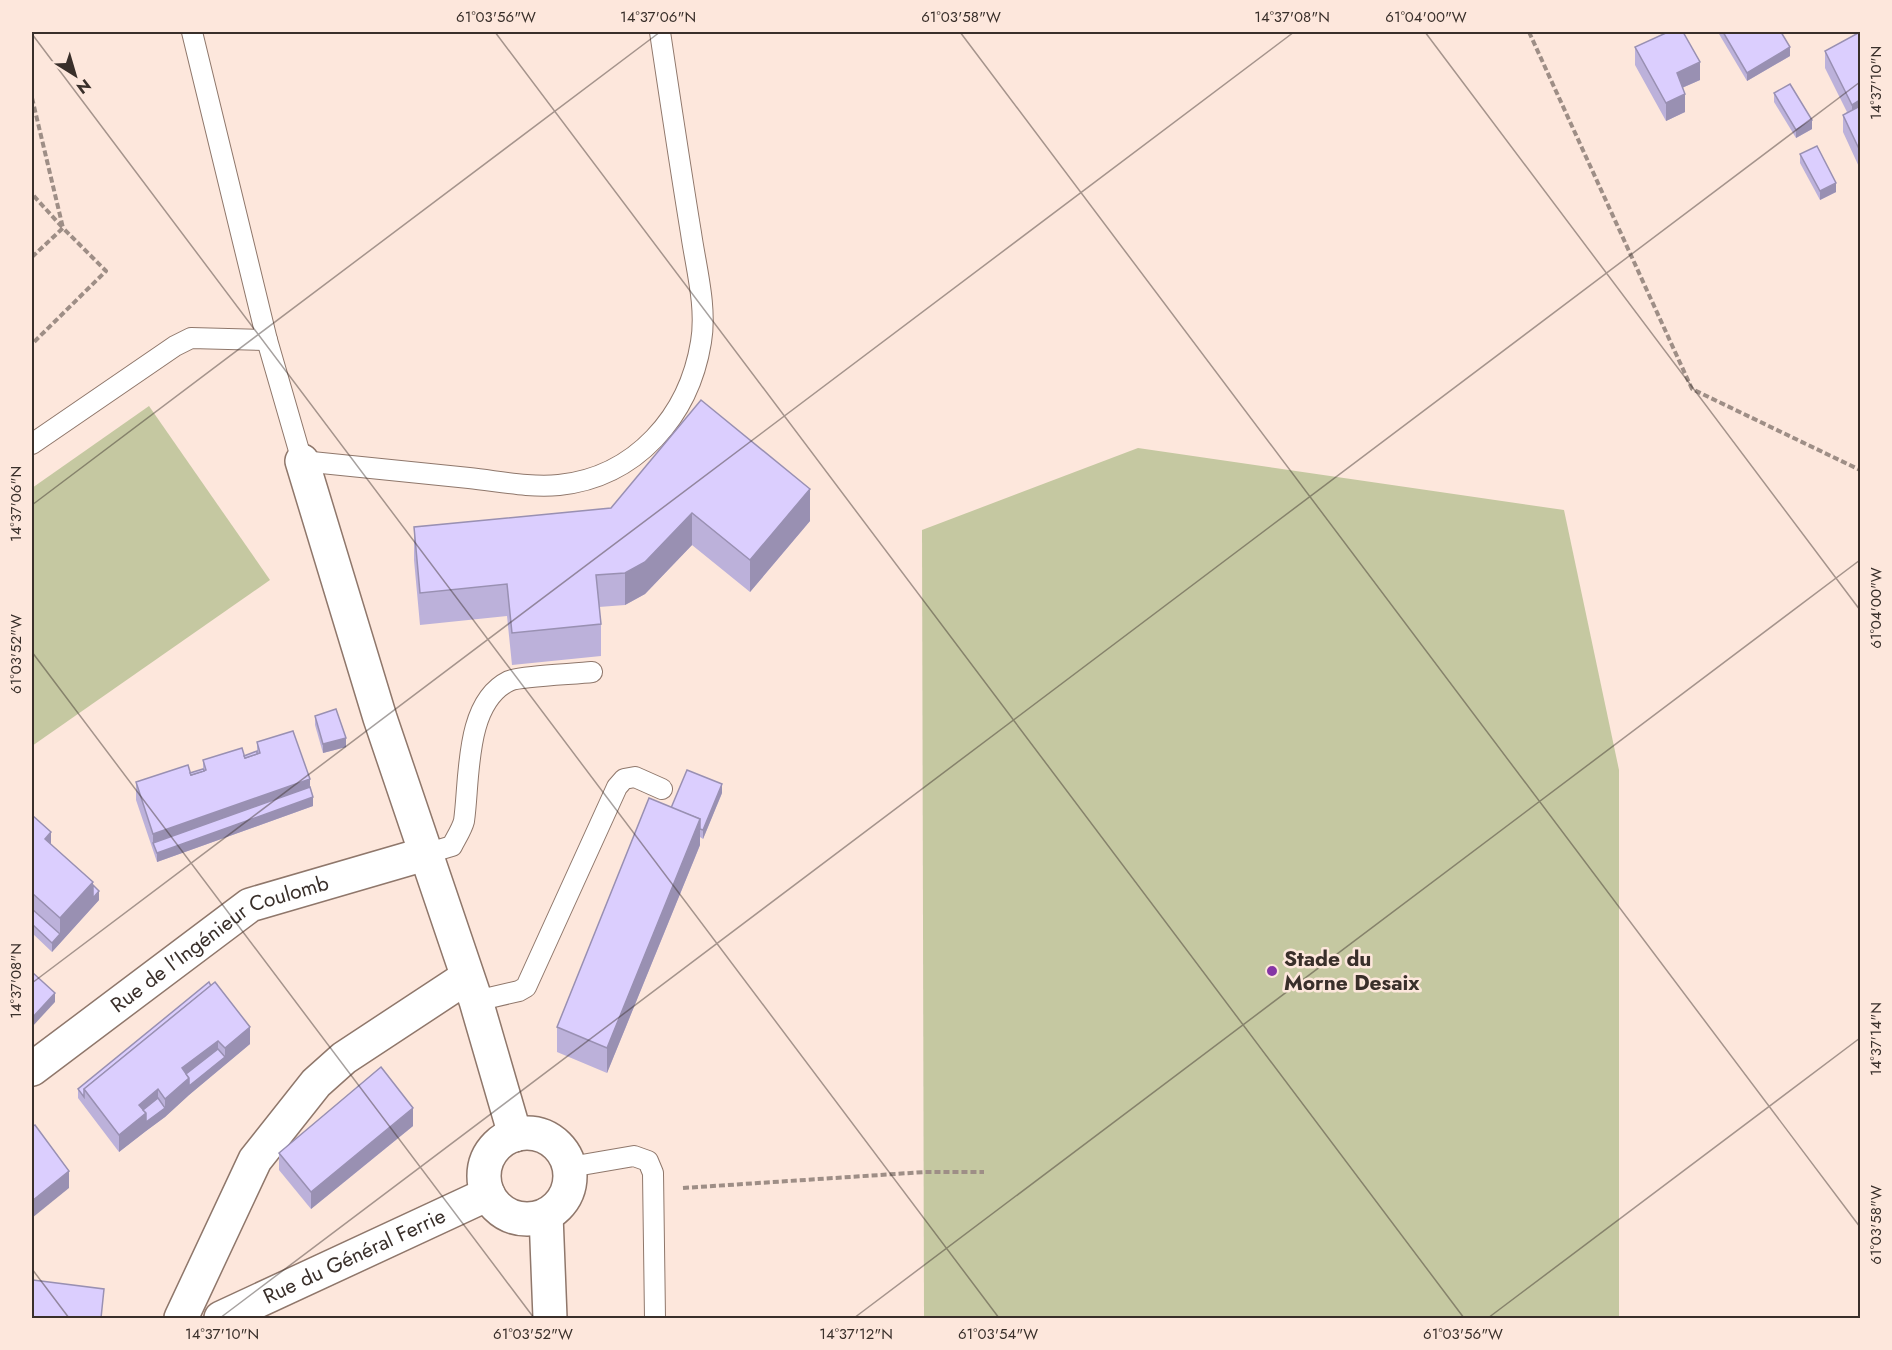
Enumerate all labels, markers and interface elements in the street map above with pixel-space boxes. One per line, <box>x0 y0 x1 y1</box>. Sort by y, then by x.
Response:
text: 61°03'56"W <box>456 6 536 28</box>
text: 14°37'06"N <box>620 6 696 28</box>
text: 61°03'58"W <box>921 6 1001 28</box>
text: 14°37'08"N <box>1254 6 1330 28</box>
text: 61°04'00"W <box>1385 6 1467 28</box>
north arrow <box>45 45 105 105</box>
text: 14°37'10"N <box>1865 46 1887 120</box>
text: N <box>72 74 96 100</box>
text: 14°37'06"N <box>5 466 27 542</box>
text: 61°04'00"W <box>1865 567 1887 649</box>
text: 61°03'52"W <box>5 614 27 694</box>
street label: Rue de l'Ingénieur Coulomb <box>104 868 332 1020</box>
text: 14°37'08"N <box>5 943 27 1019</box>
place label: Stade du Morne Desaix <box>1284 944 1420 998</box>
marker: Stade du Morne Desaix <box>1265 964 1279 978</box>
text: 14°37'14"N <box>1865 1002 1887 1076</box>
text: 61°03'58"W <box>1865 1185 1887 1265</box>
street label: Rue du Général Ferrie <box>258 1201 451 1311</box>
text: 14°37'10"N <box>185 1323 259 1345</box>
text: 61°03'52"W <box>493 1323 573 1345</box>
text: 14°37'12"N <box>819 1323 893 1345</box>
text: 61°03'54"W <box>958 1323 1038 1345</box>
text: 61°03'56"W <box>1423 1323 1503 1345</box>

